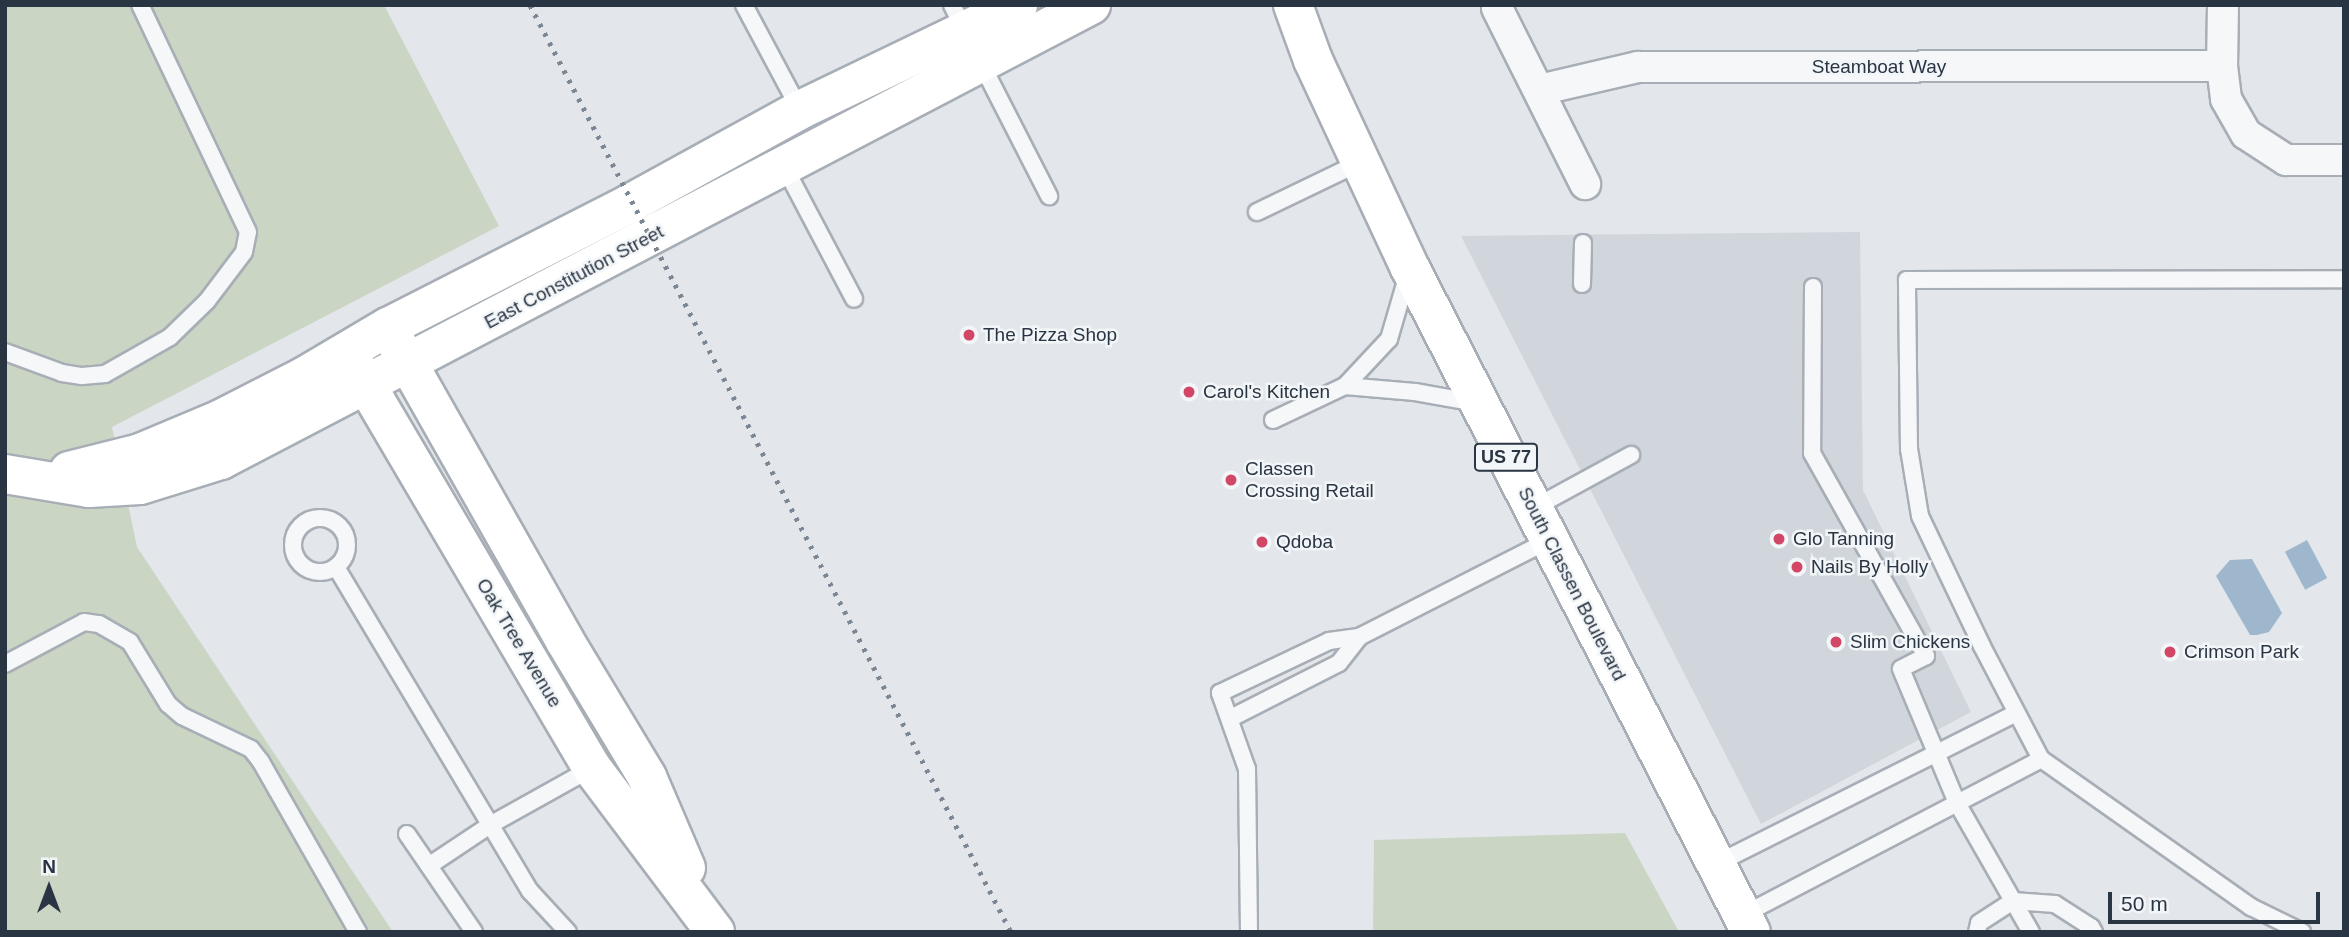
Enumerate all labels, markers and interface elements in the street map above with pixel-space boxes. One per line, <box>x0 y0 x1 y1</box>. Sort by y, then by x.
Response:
street label: Steamboat Way <box>1812 56 1946 78</box>
street label: East Constitution Street <box>481 220 667 334</box>
place label: The Pizza Shop <box>983 324 1117 346</box>
marker: The Pizza Shop <box>961 327 977 343</box>
place label: Carol's Kitchen <box>1203 381 1330 403</box>
marker: Carol's Kitchen <box>1181 384 1197 400</box>
road number: US 77 <box>1473 443 1539 472</box>
place label: Classen Crossing Retail <box>1245 458 1374 502</box>
marker: Classen Crossing Retail <box>1223 472 1239 488</box>
street label: South Classen Boulevard <box>1513 483 1631 685</box>
place label: Glo Tanning <box>1793 528 1894 550</box>
place label: Qdoba <box>1276 531 1333 553</box>
marker: Glo Tanning <box>1771 531 1787 547</box>
marker: Qdoba <box>1254 534 1270 550</box>
place label: Nails By Holly <box>1811 556 1928 578</box>
marker: Nails By Holly <box>1789 559 1805 575</box>
street label: Oak Tree Avenue <box>471 574 567 712</box>
place label: Slim Chickens <box>1850 631 1970 653</box>
marker: Slim Chickens <box>1828 634 1844 650</box>
place label: Crimson Park <box>2184 641 2299 663</box>
marker: Crimson Park <box>2162 644 2178 660</box>
north arrow <box>14 853 84 923</box>
text: N <box>42 856 56 877</box>
scale bar <box>2111 878 2323 922</box>
text: 50 m <box>2121 892 2168 915</box>

